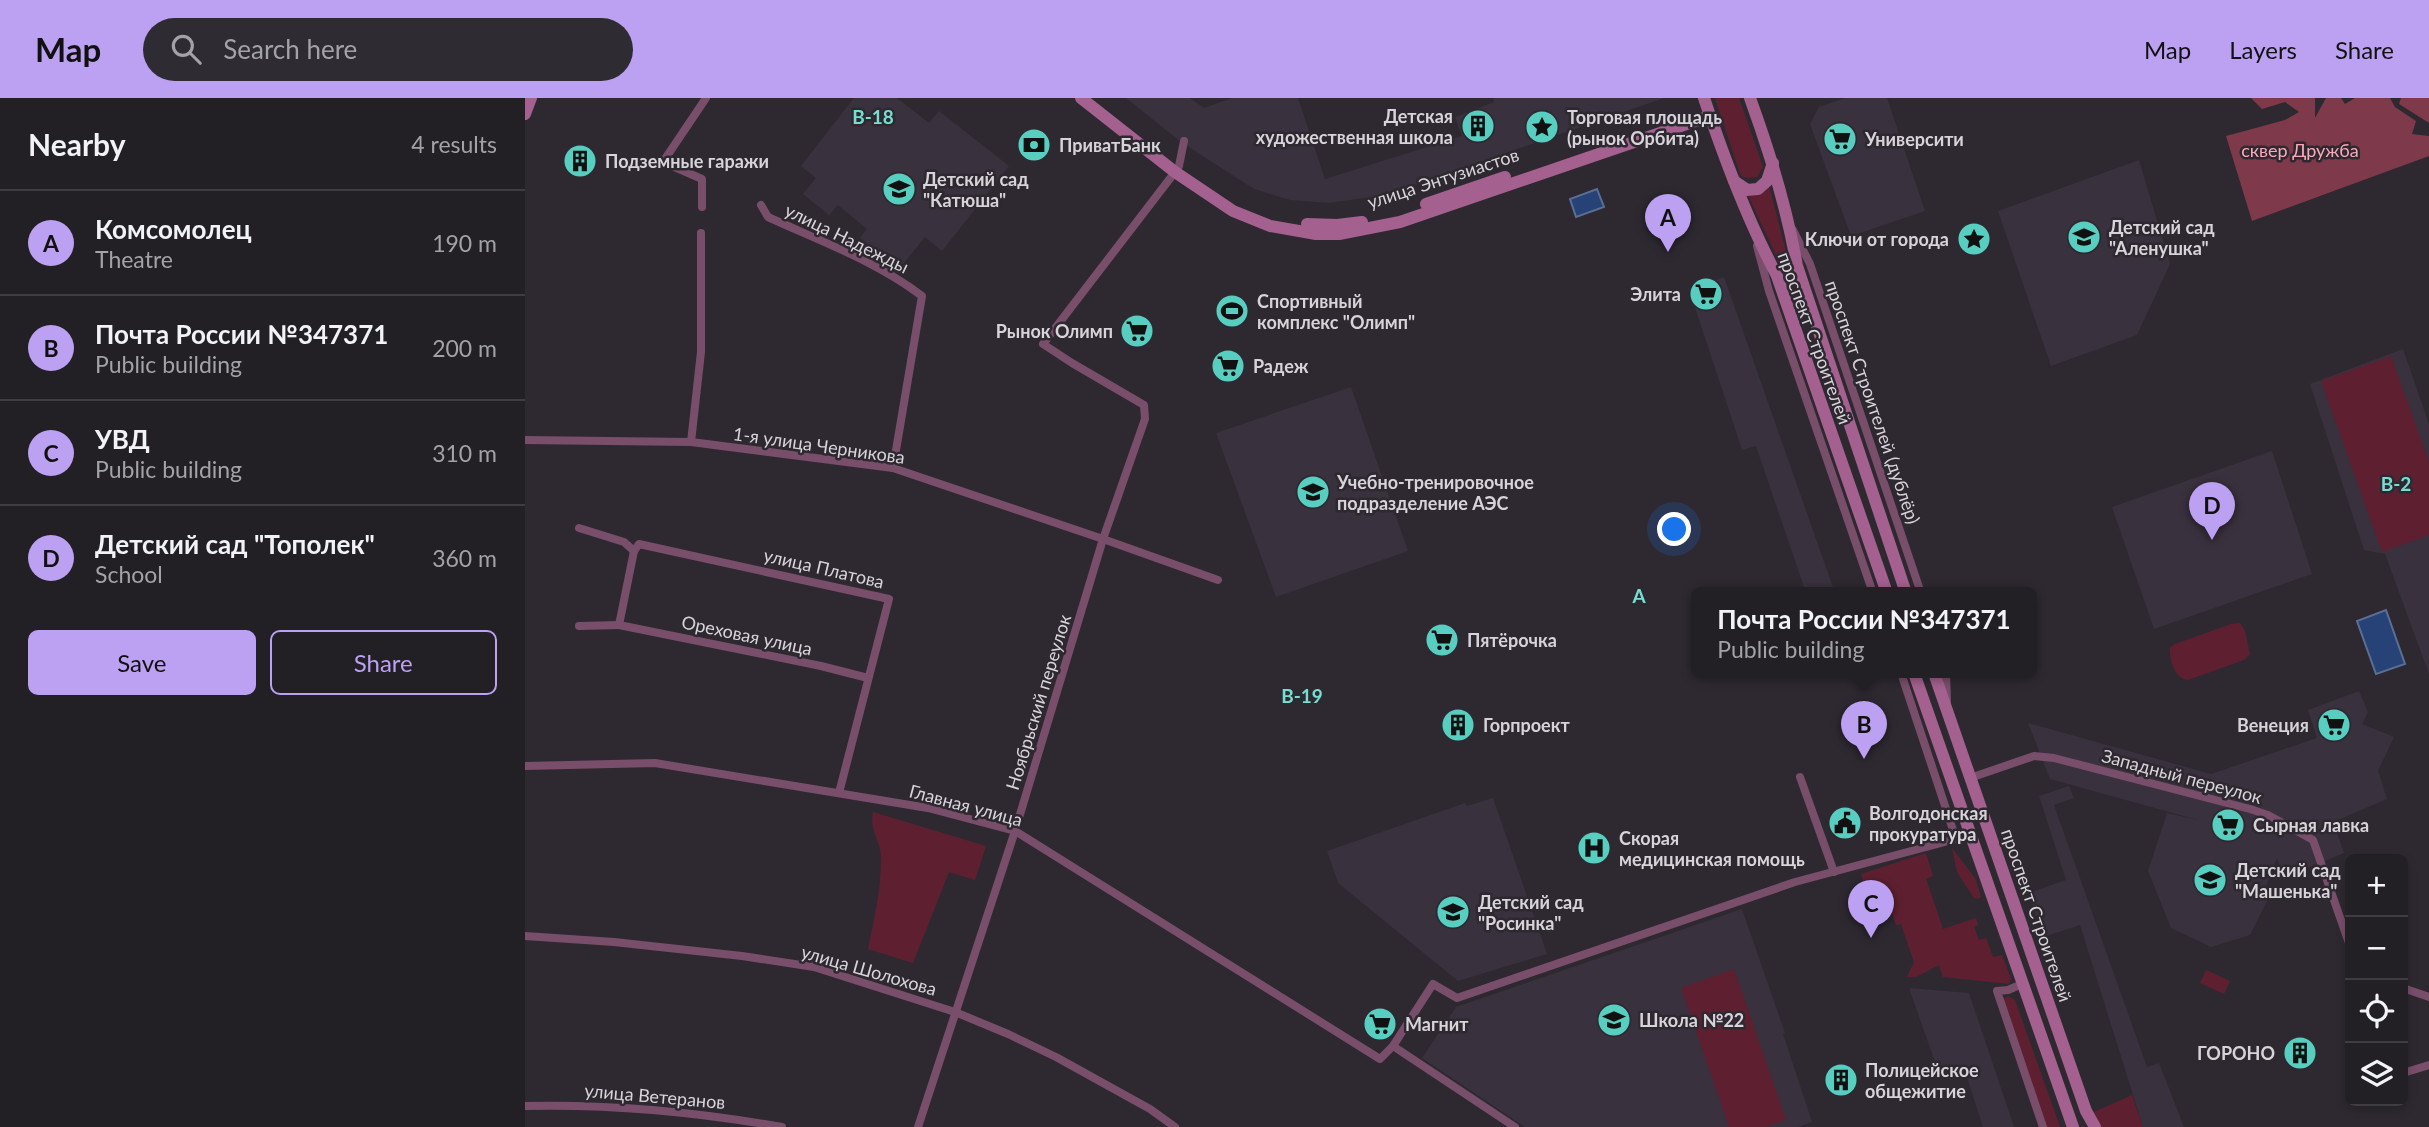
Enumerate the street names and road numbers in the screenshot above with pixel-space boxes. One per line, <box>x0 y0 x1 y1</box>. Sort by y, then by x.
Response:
street label: улица Энтузиастов <box>1364 143 1522 213</box>
street label: улица Надежды <box>782 199 912 277</box>
street label: проспект Строителей <box>1774 249 1856 427</box>
street label: проспект Строителей (дублёр) <box>1821 278 1925 526</box>
street label: 1-я улица Черникова <box>732 422 906 468</box>
street label: улица Платова <box>762 543 886 593</box>
street label: Ореховая улица <box>680 610 814 660</box>
street label: Ноябрьский переулок <box>1001 611 1075 792</box>
street label: Западный переулок <box>2099 744 2265 808</box>
street label: Главная улица <box>907 779 1025 831</box>
street label: проспект Строителей <box>1997 826 2077 1004</box>
street label: улица Шолохова <box>799 940 939 1000</box>
street label: улица Ветеранов <box>584 1079 726 1113</box>

